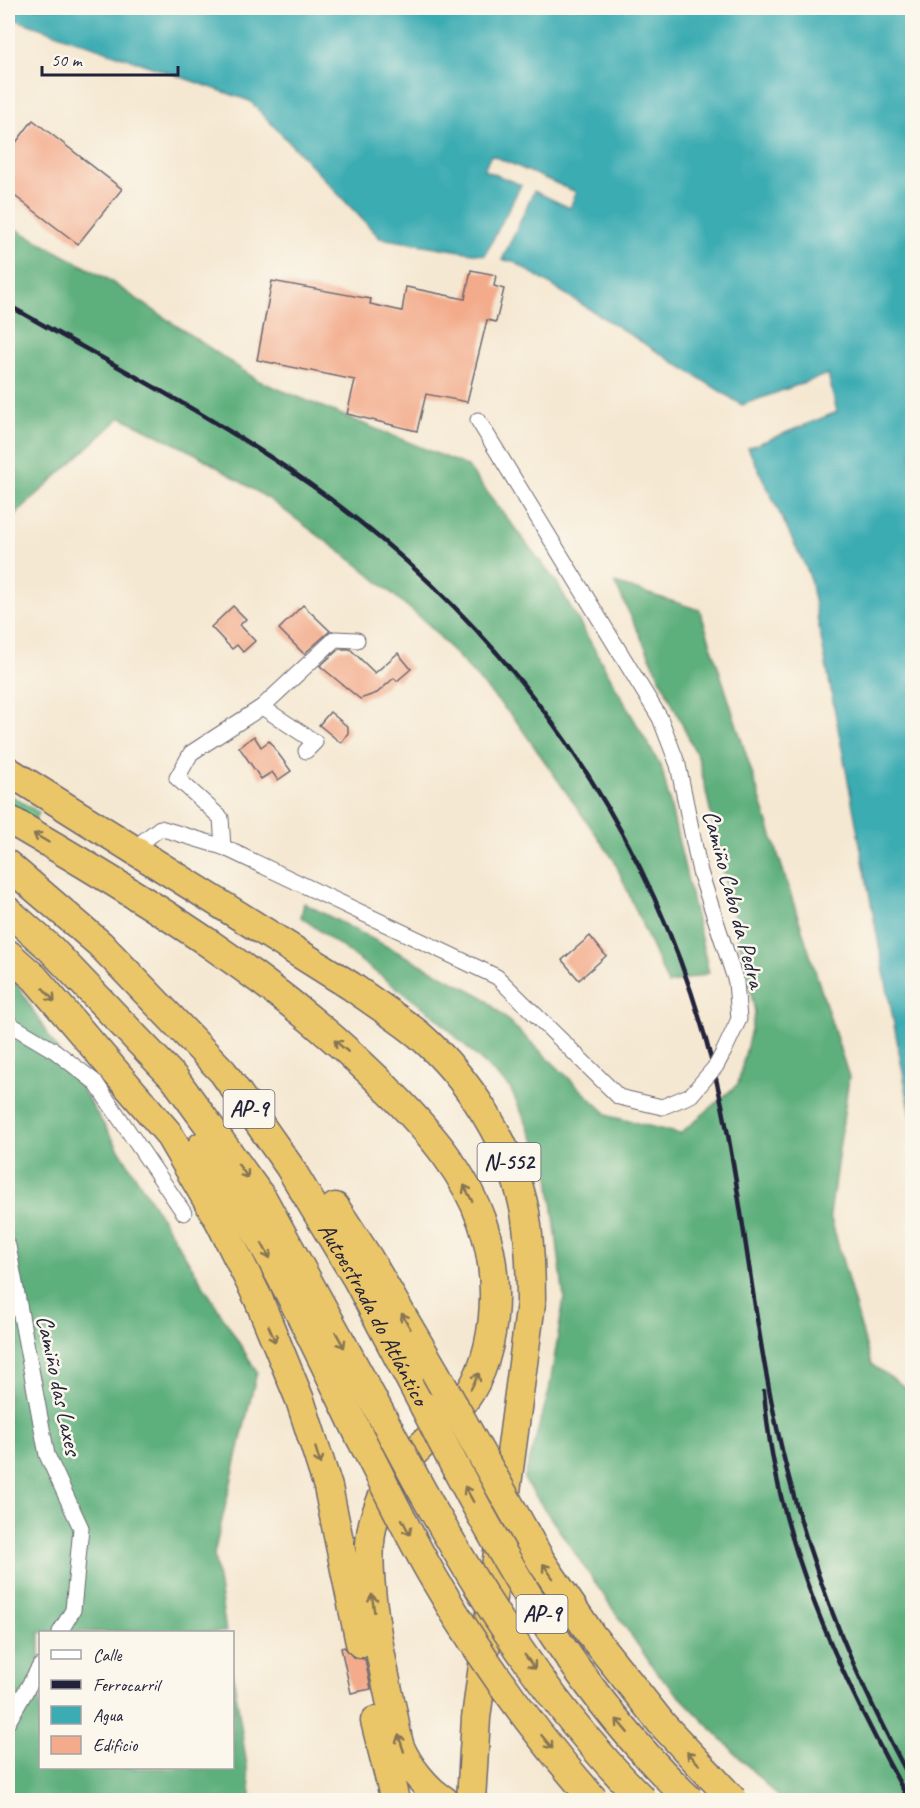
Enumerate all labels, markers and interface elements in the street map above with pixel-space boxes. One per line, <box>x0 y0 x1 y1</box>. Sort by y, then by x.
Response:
scale bar <box>42 39 178 77</box>
text: 50 m <box>51 49 84 71</box>
street label: Camiño Cabo da Pedra <box>696 807 773 993</box>
one-way arrow <box>33 832 50 844</box>
one-way arrow <box>42 987 56 1002</box>
one-way arrow <box>333 1040 349 1053</box>
road number: AP-9 <box>224 1090 274 1128</box>
road number: N-552 <box>478 1143 540 1181</box>
one-way arrow <box>237 1163 249 1179</box>
one-way arrow <box>462 1184 473 1202</box>
street label: Autoestrada do Atlántico <box>311 1217 437 1412</box>
one-way arrow <box>261 1241 272 1259</box>
street label: Camiño das Laxes <box>30 1312 89 1460</box>
one-way arrow <box>400 1313 412 1330</box>
one-way arrow <box>267 1324 279 1342</box>
one-way arrow <box>334 1331 346 1348</box>
one-way arrow <box>469 1372 481 1390</box>
one-way arrow <box>313 1446 324 1465</box>
one-way arrow <box>463 1486 475 1503</box>
one-way arrow <box>401 1517 413 1535</box>
one-way arrow <box>542 1564 554 1580</box>
one-way arrow <box>368 1594 379 1613</box>
road number: AP-9 <box>516 1595 568 1633</box>
legend <box>39 1631 234 1769</box>
text: Calle <box>93 1644 122 1666</box>
one-way arrow <box>523 1654 536 1670</box>
text: Ferrocarril <box>93 1674 162 1696</box>
text: Agua <box>93 1704 124 1726</box>
one-way arrow <box>616 1718 629 1734</box>
text: Edificio <box>93 1734 139 1756</box>
one-way arrow <box>394 1734 405 1753</box>
one-way arrow <box>541 1734 554 1750</box>
one-way arrow <box>687 1751 701 1766</box>

